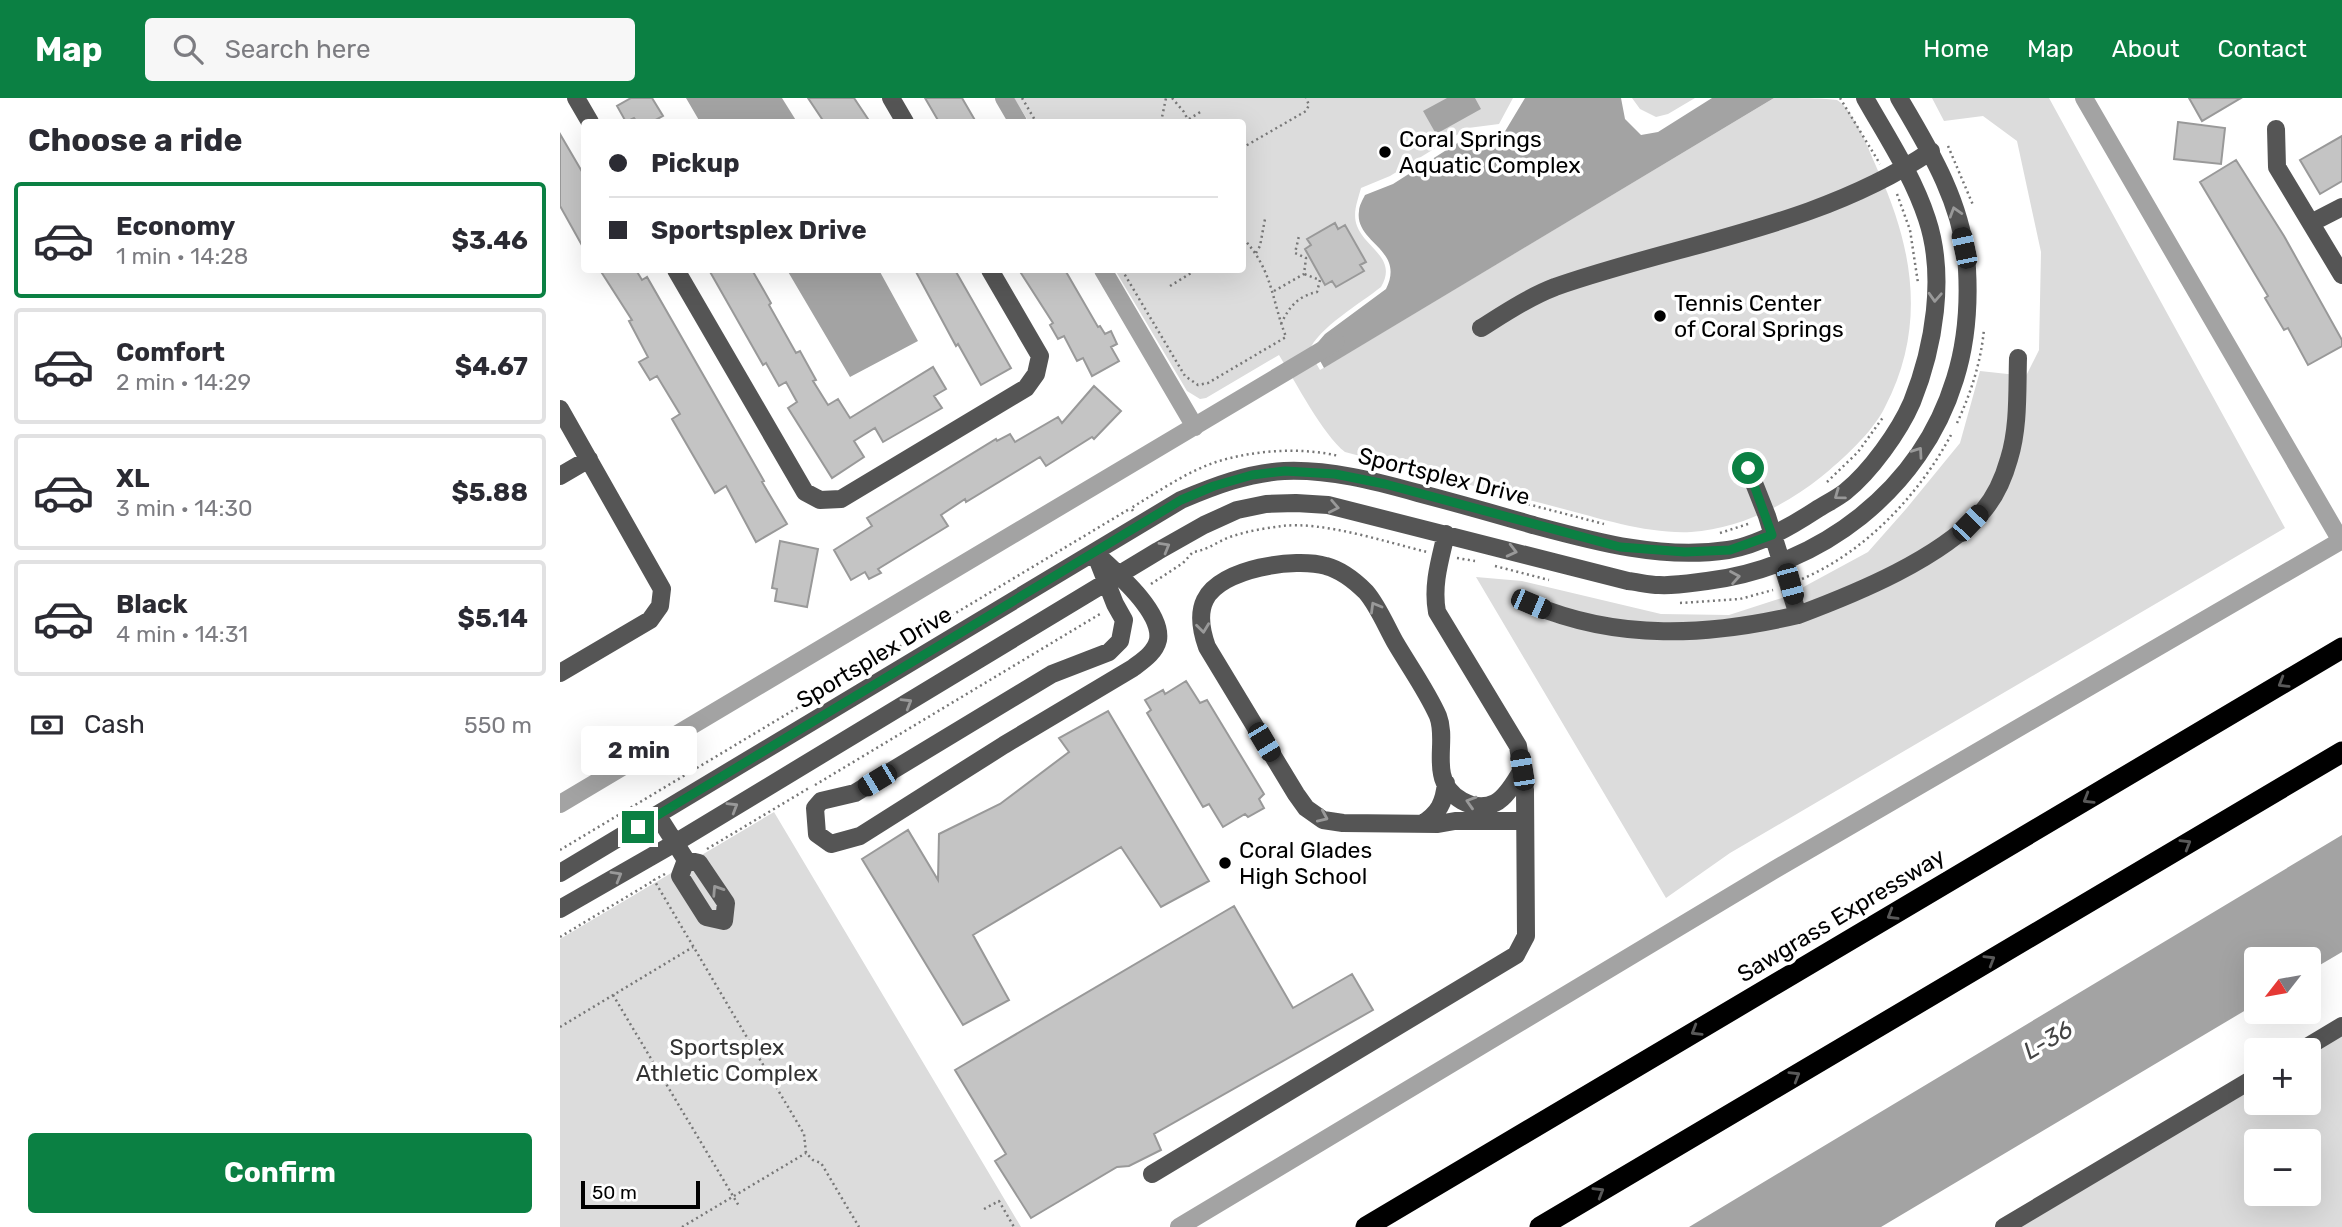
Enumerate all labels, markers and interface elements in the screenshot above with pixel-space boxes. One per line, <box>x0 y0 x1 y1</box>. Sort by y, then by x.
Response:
search box <box>145 18 635 81</box>
text: Map <box>35 30 103 69</box>
icon: search <box>169 30 207 68</box>
text: Search here <box>225 34 370 65</box>
text: Home <box>1923 35 1989 63</box>
text: Map <box>2027 35 2074 63</box>
text: About <box>2112 35 2180 63</box>
text: Contact <box>2218 35 2307 63</box>
text: Choose a ride <box>28 121 242 159</box>
place label: Coral Springs Aquatic Complex <box>1399 125 1581 179</box>
marker: Coral Springs Aquatic Complex <box>1377 144 1393 160</box>
text: Pickup <box>651 148 740 179</box>
one-way arrow <box>1949 206 1964 218</box>
icon: car <box>32 209 95 272</box>
text: Economy <box>116 211 235 242</box>
text: Sportsplex Drive <box>651 215 867 246</box>
text: $3.46 <box>452 225 528 256</box>
car <box>1950 225 1979 271</box>
text: 1 min · 14:28 <box>116 242 248 270</box>
place label: Tennis Center of Coral Springs <box>1674 289 1844 343</box>
one-way arrow <box>1928 292 1943 303</box>
marker: Tennis Center of Coral Springs <box>1652 308 1668 324</box>
icon: car <box>32 335 95 398</box>
text: Comfort <box>116 337 225 368</box>
text: $4.67 <box>455 351 528 382</box>
text: 2 min · 14:29 <box>116 368 251 396</box>
street label: Sportsplex Drive <box>1355 441 1533 511</box>
one-way arrow <box>1910 447 1922 460</box>
route start <box>1732 452 1764 484</box>
icon: car <box>32 461 95 524</box>
text: XL <box>116 463 149 494</box>
text: $5.88 <box>451 477 528 508</box>
one-way arrow <box>1834 487 1847 499</box>
text: 3 min · 14:30 <box>116 494 253 522</box>
one-way arrow <box>1328 499 1340 514</box>
car <box>1948 501 1993 545</box>
one-way arrow <box>1157 542 1170 555</box>
one-way arrow <box>1506 543 1518 557</box>
car <box>1775 561 1806 607</box>
one-way arrow <box>1729 570 1741 585</box>
car <box>1508 586 1555 622</box>
icon: car <box>32 587 95 650</box>
text: Black <box>116 589 188 620</box>
street label: Sportsplex Drive <box>791 600 957 714</box>
one-way arrow <box>1370 602 1383 615</box>
text: $5.14 <box>458 603 528 634</box>
text: 4 min · 14:31 <box>116 620 248 648</box>
one-way arrow <box>1196 622 1211 634</box>
one-way arrow <box>2278 674 2291 687</box>
one-way arrow <box>899 698 912 711</box>
icon: cash <box>28 706 66 744</box>
text: Cash <box>84 709 145 740</box>
text: 550 m <box>464 711 532 739</box>
car <box>1245 719 1284 765</box>
callout: 2 min <box>580 726 696 774</box>
text: 2 min <box>608 736 670 764</box>
car <box>1509 748 1536 792</box>
car <box>854 760 901 800</box>
one-way arrow <box>2082 790 2095 803</box>
one-way arrow <box>1465 796 1478 811</box>
one-way arrow <box>726 803 739 816</box>
one-way arrow <box>1315 809 1328 822</box>
route end <box>622 811 654 843</box>
place label: Coral Glades High School <box>1239 836 1372 890</box>
one-way arrow <box>2179 839 2192 852</box>
street label: Sawgrass Expressway <box>1732 842 1950 988</box>
marker: Coral Glades High School <box>1217 855 1233 871</box>
one-way arrow <box>610 871 623 884</box>
one-way arrow <box>713 885 726 898</box>
one-way arrow <box>1887 907 1899 920</box>
north arrow <box>2244 947 2320 1024</box>
map controls <box>2244 947 2321 1206</box>
one-way arrow <box>1983 955 1996 968</box>
water label: L-36 <box>2018 1015 2078 1065</box>
one-way arrow <box>1691 1023 1704 1036</box>
park label: Sportsplex Athletic Complex <box>636 1033 818 1087</box>
button: + <box>2244 1038 2321 1115</box>
one-way arrow <box>1787 1071 1800 1084</box>
button: − <box>2244 1129 2321 1206</box>
button: Confirm <box>28 1133 532 1213</box>
scale bar <box>581 1178 700 1210</box>
text: 50 m <box>592 1181 637 1204</box>
one-way arrow <box>1592 1187 1605 1200</box>

